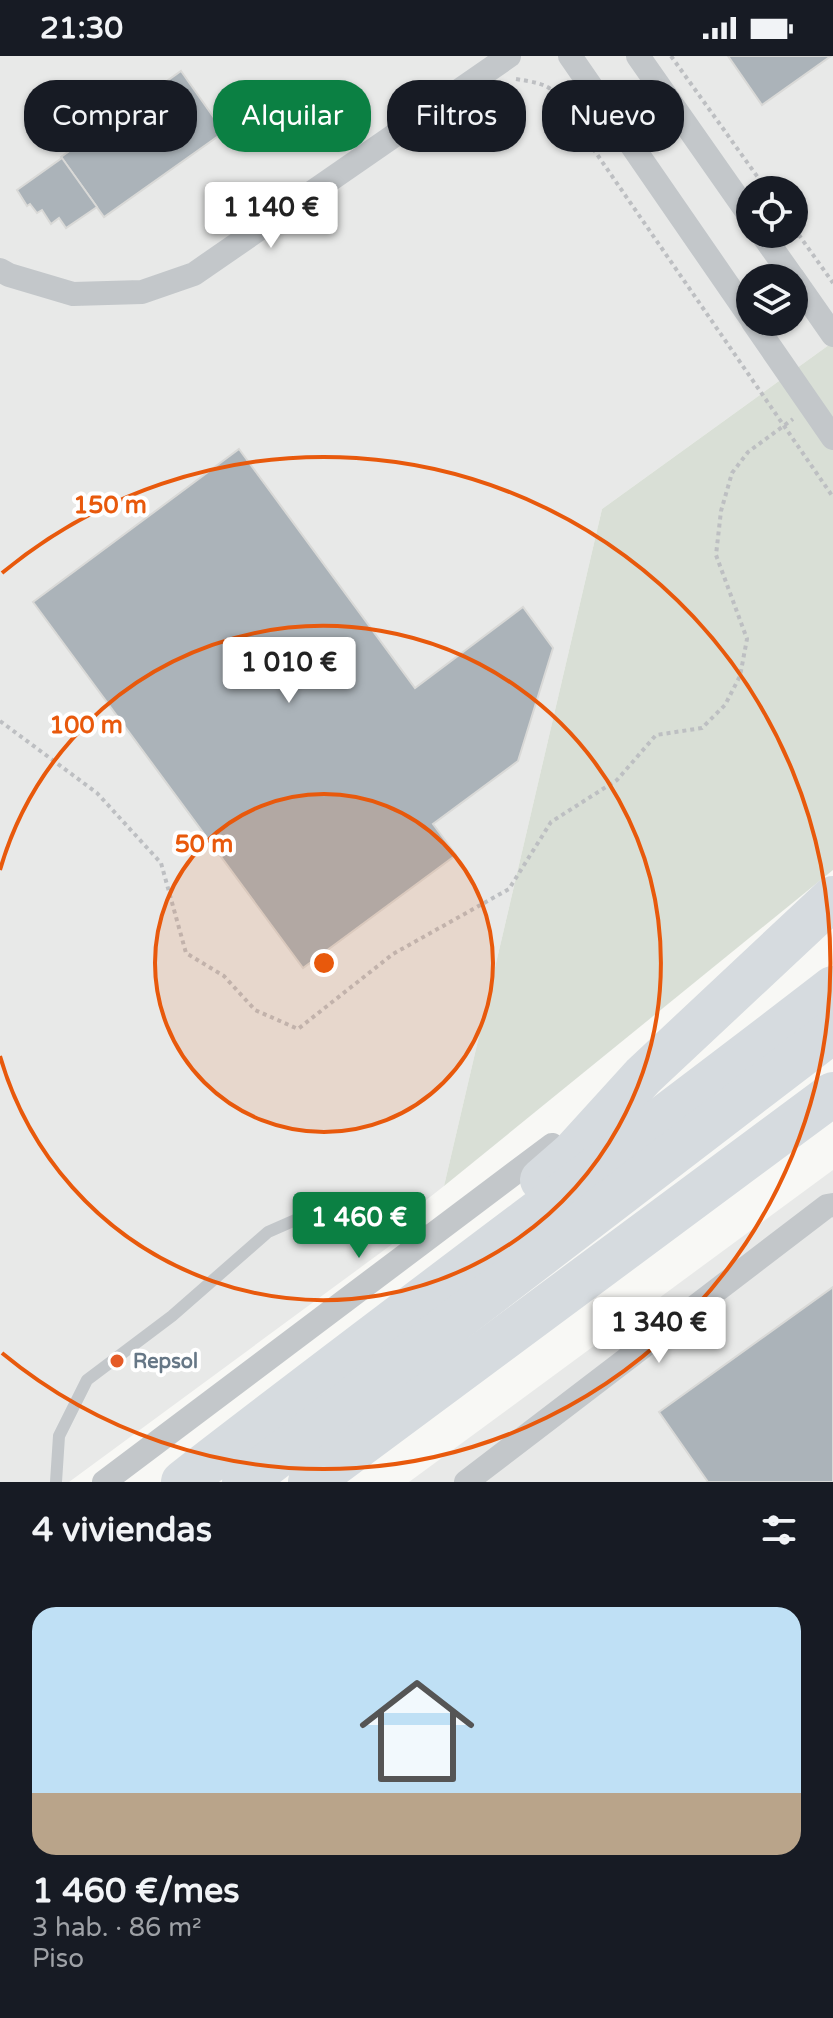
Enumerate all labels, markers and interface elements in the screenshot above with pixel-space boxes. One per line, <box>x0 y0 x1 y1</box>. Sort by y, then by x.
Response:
text: 21:30 <box>40 10 123 47</box>
chip: Comprar <box>24 80 197 152</box>
chip: Alquilar <box>213 80 371 152</box>
chip: Filtros <box>387 80 526 152</box>
chip: Nuevo <box>542 80 684 152</box>
map controls <box>736 176 808 336</box>
button: locate <box>736 176 808 248</box>
pin: 1 140 € <box>197 182 345 250</box>
text: 1 140 € <box>223 192 319 223</box>
button: layers <box>736 264 808 336</box>
text: 150 m <box>73 491 147 520</box>
pin: 1 010 € <box>215 637 363 705</box>
text: 1 010 € <box>241 647 337 678</box>
text: 100 m <box>49 711 123 740</box>
text: 50 m <box>175 830 233 859</box>
centre of rings <box>310 949 338 977</box>
pin: 1 460 € <box>285 1192 433 1260</box>
text: 1 460 € <box>311 1202 407 1233</box>
pin: 1 340 € <box>585 1297 733 1365</box>
text: 1 340 € <box>611 1307 707 1338</box>
place label: Repsol <box>133 1350 198 1374</box>
marker: Repsol <box>108 1352 126 1370</box>
icon: filters <box>757 1508 801 1552</box>
text: 4 viviendas <box>32 1510 212 1551</box>
icon: home <box>345 1659 489 1803</box>
text: 1 460 €/mes <box>32 1871 240 1912</box>
text: 3 hab. · 86 m² <box>32 1912 202 1943</box>
text: Piso <box>32 1943 84 1974</box>

